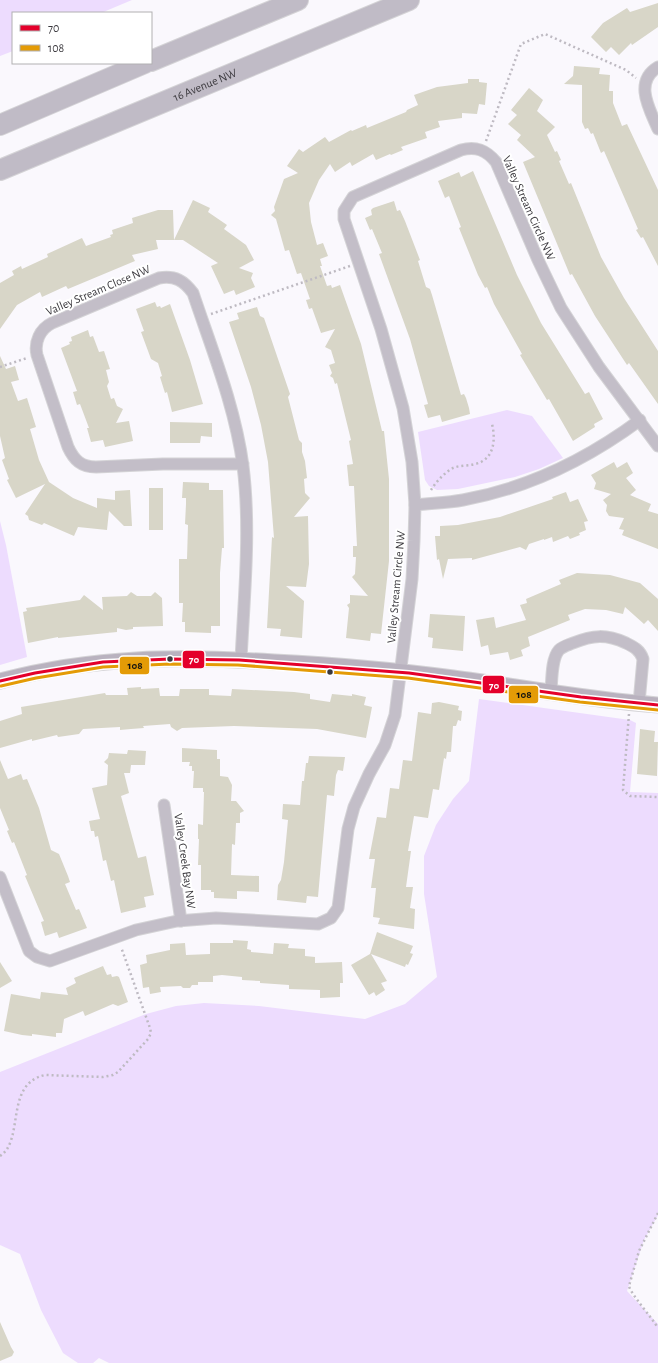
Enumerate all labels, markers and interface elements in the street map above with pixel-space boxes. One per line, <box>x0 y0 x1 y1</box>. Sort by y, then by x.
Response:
legend <box>12 12 152 64</box>
text: 70 <box>48 22 59 34</box>
text: 108 <box>48 42 64 54</box>
street label: 16 Avenue NW <box>172 66 239 103</box>
street label: Valley Stream Circle NW <box>500 154 558 263</box>
street label: Valley Stream Close NW <box>44 263 152 318</box>
street label: Valley Stream Circle NW <box>385 530 408 644</box>
line badge: 70 <box>182 650 205 669</box>
unlabelled marker <box>165 654 175 664</box>
text: 70 <box>189 654 200 665</box>
line badge: 108 <box>119 656 150 675</box>
text: 108 <box>127 660 143 671</box>
unlabelled marker <box>325 667 335 677</box>
line badge: 70 <box>482 675 505 694</box>
text: 70 <box>489 680 500 691</box>
line badge: 108 <box>508 685 539 704</box>
text: 108 <box>516 689 532 700</box>
street label: Valley Creek Bay NW <box>171 813 198 910</box>

